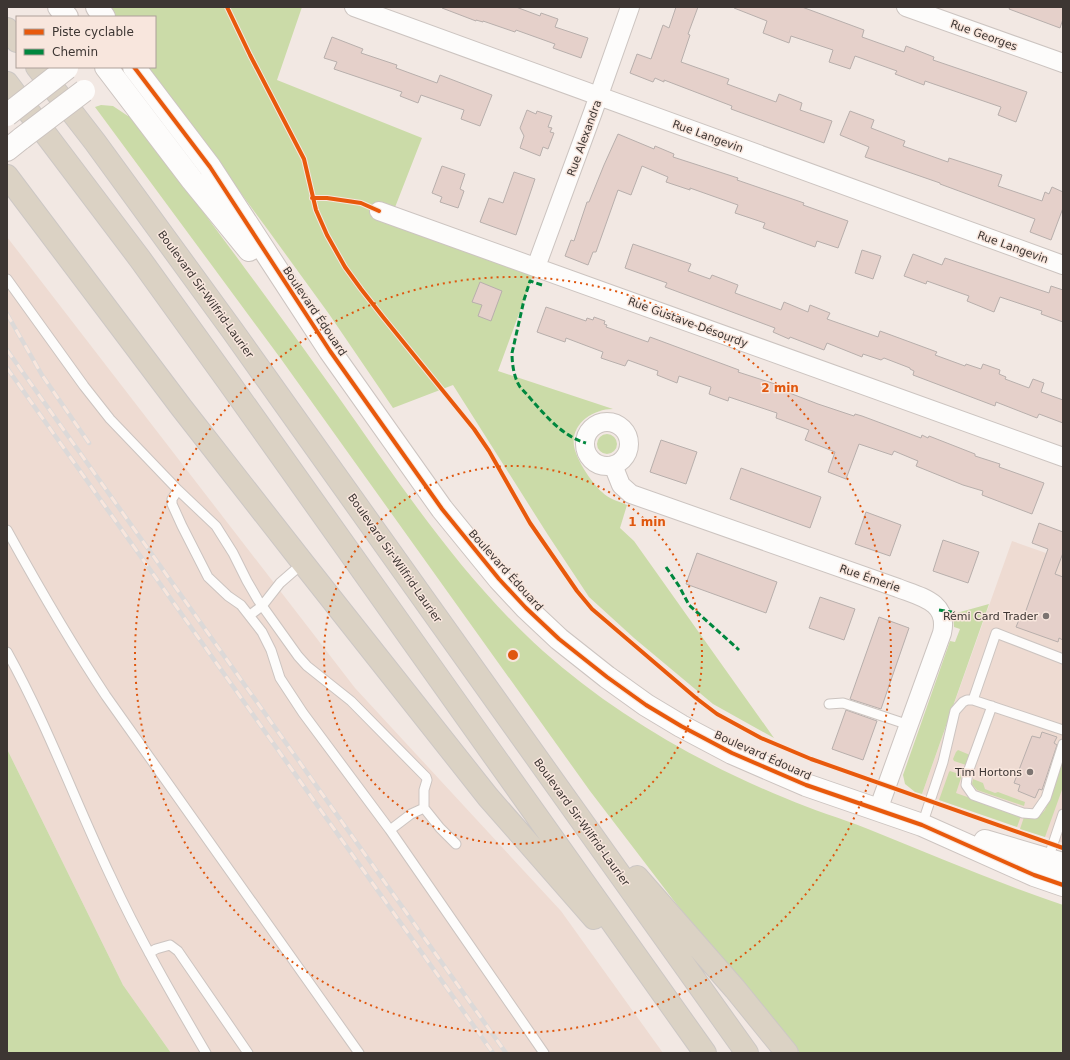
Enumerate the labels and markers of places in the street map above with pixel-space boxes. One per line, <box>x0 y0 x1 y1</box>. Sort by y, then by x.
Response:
place label: Rémi Card Trader <box>943 610 1038 623</box>
marker: Rémi Card Trader <box>1041 611 1051 621</box>
centre of rings <box>506 648 520 662</box>
place label: Tim Hortons <box>954 766 1022 779</box>
marker: Tim Hortons <box>1025 767 1035 777</box>

